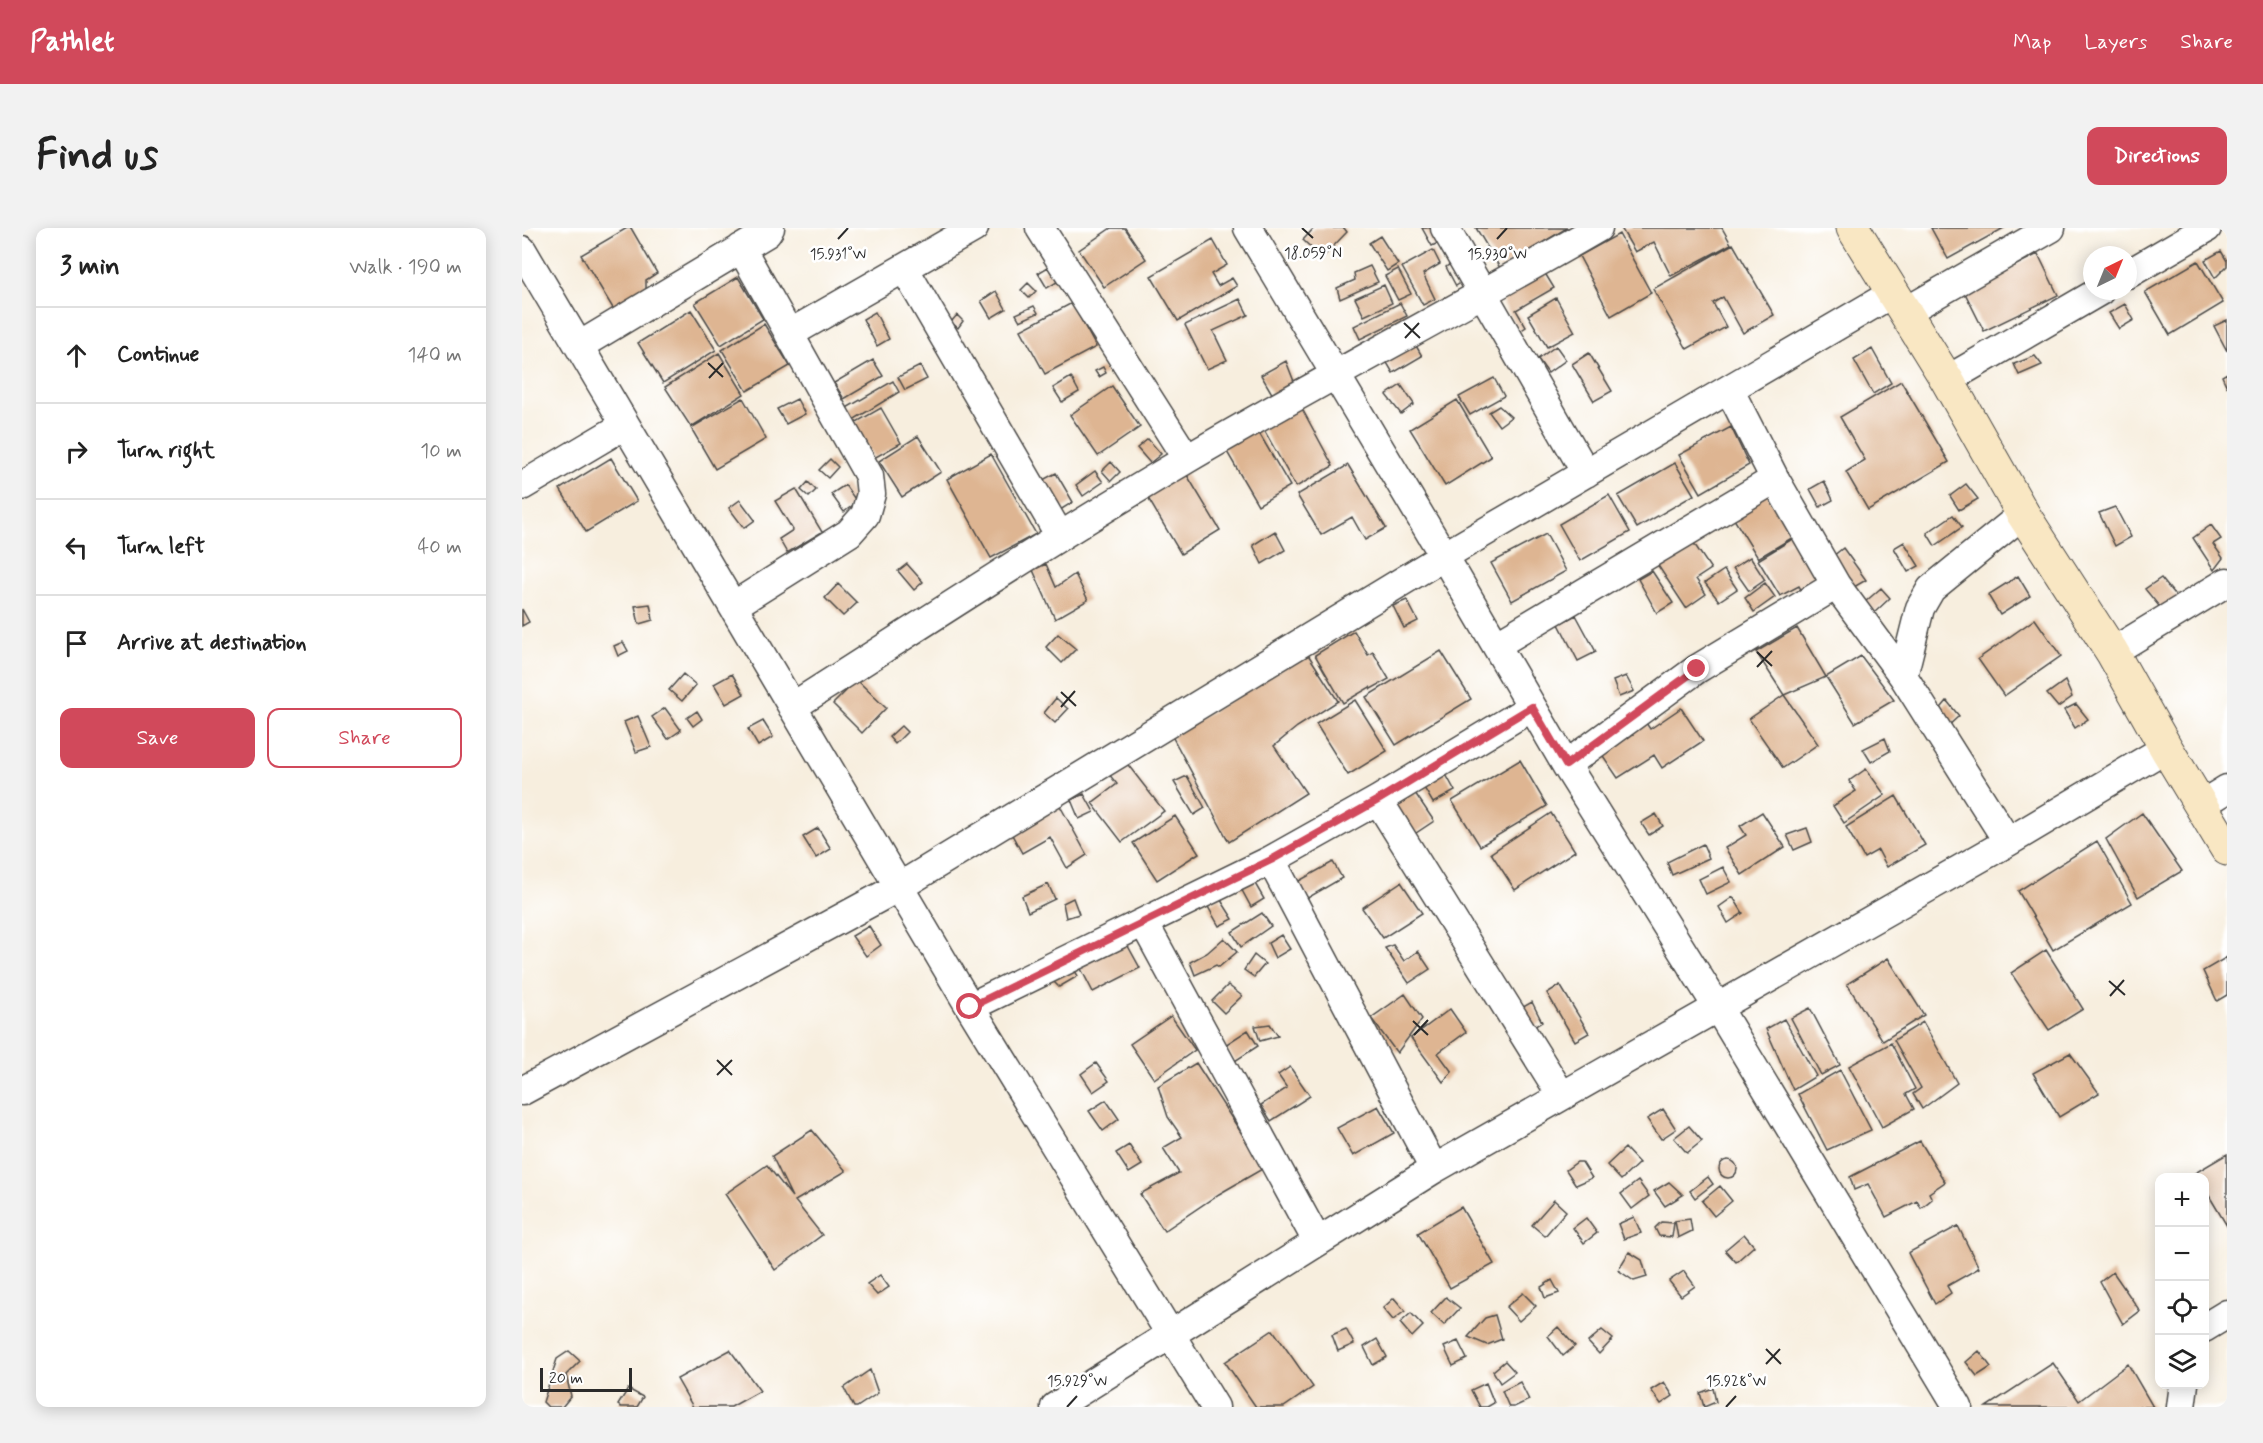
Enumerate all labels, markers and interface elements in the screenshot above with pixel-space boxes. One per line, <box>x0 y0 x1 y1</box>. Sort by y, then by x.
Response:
text: Pathlet <box>30 24 114 61</box>
text: Map <box>2013 28 2051 56</box>
text: Layers <box>2084 28 2147 56</box>
text: Share <box>2180 28 2233 56</box>
button: Directions <box>2087 127 2227 185</box>
text: Find us <box>36 129 158 184</box>
text: 18.059°N <box>1284 244 1342 264</box>
text: 15.931°W <box>810 245 866 265</box>
text: 15.930°W <box>1467 245 1527 265</box>
north arrow <box>2083 246 2137 300</box>
text: 3 min <box>60 250 120 284</box>
text: Walk · 190 m <box>349 254 462 281</box>
icon: ahead <box>60 339 93 372</box>
text: Continue <box>117 341 199 369</box>
text: 140 m <box>408 342 462 369</box>
icon: right <box>60 435 93 468</box>
text: Turn right <box>117 437 215 465</box>
text: 10 m <box>420 438 462 465</box>
icon: left <box>60 531 93 564</box>
text: Turn left <box>117 533 205 561</box>
text: 40 m <box>418 534 462 561</box>
icon: arrive <box>60 627 93 660</box>
text: Arrive at destination <box>117 629 307 657</box>
route end <box>1683 655 1709 681</box>
button: Save <box>60 708 255 768</box>
button: Share <box>267 708 462 768</box>
route start <box>956 993 982 1019</box>
map controls <box>2155 1173 2209 1389</box>
button: + <box>2155 1173 2209 1227</box>
button: − <box>2155 1227 2209 1281</box>
button: locate <box>2155 1281 2209 1335</box>
button: layers <box>2155 1335 2209 1389</box>
scale bar <box>540 1365 632 1392</box>
text: 20 m <box>549 1368 583 1389</box>
text: 15.929°W <box>1047 1372 1107 1392</box>
text: 15.928°W <box>1706 1372 1766 1392</box>

